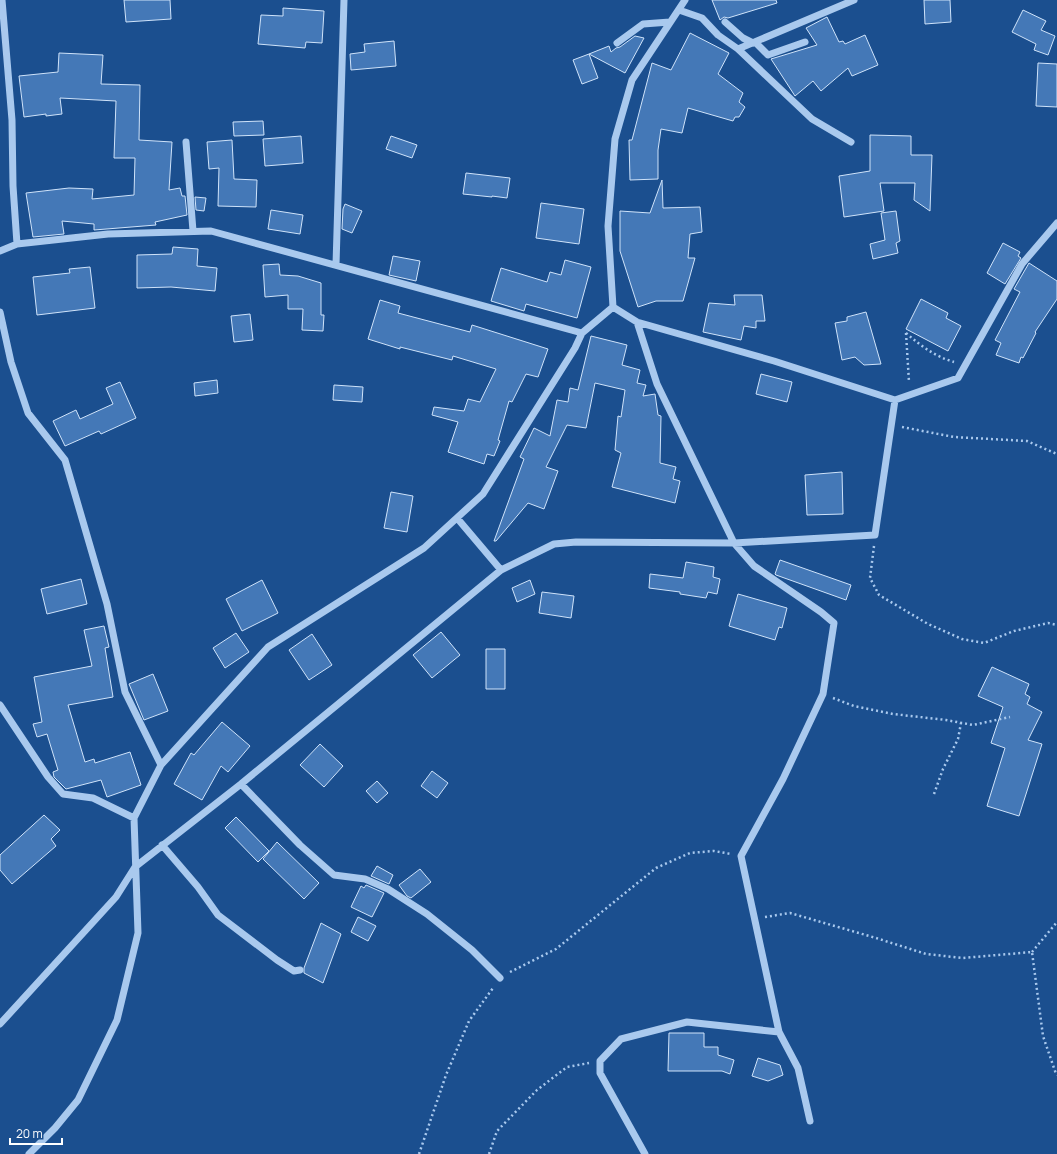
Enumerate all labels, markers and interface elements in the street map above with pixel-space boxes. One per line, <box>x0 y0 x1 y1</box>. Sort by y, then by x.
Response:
scale bar <box>10 1120 62 1146</box>
text: 20 m <box>16 1125 43 1142</box>

